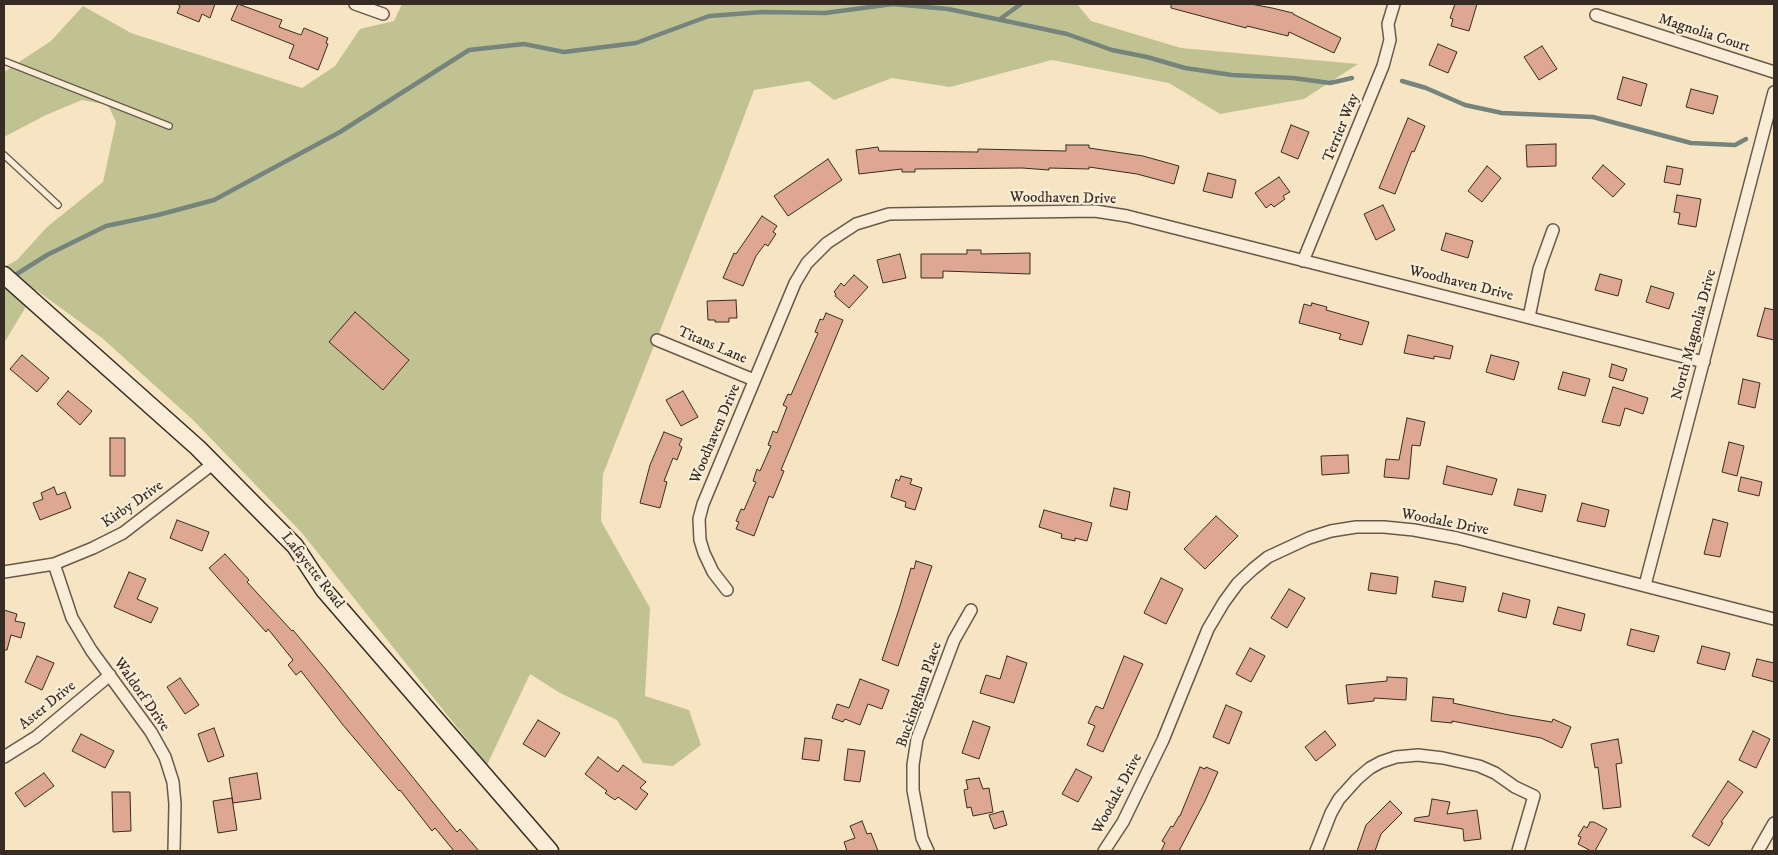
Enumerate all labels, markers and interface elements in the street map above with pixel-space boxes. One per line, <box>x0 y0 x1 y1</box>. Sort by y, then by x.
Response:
street label: Magnolia Court <box>1656 11 1752 57</box>
street label: Terrier Way <box>1320 91 1364 165</box>
street label: Woodhaven Drive <box>1010 189 1116 209</box>
street label: Woodhaven Drive <box>1407 262 1515 306</box>
street label: North Magnolia Drive <box>1669 268 1721 402</box>
street label: Titans Lane <box>675 323 749 369</box>
street label: Woodhaven Drive <box>687 381 745 487</box>
street label: Kirby Drive <box>99 477 167 533</box>
street label: Woodale Drive <box>1400 506 1490 540</box>
street label: Lafayette Road <box>277 529 347 613</box>
street label: Buckingham Place <box>893 640 947 750</box>
street label: Waldorf Drive <box>109 655 173 735</box>
street label: Aster Drive <box>16 678 80 734</box>
street label: Woodale Drive <box>1089 751 1147 837</box>

